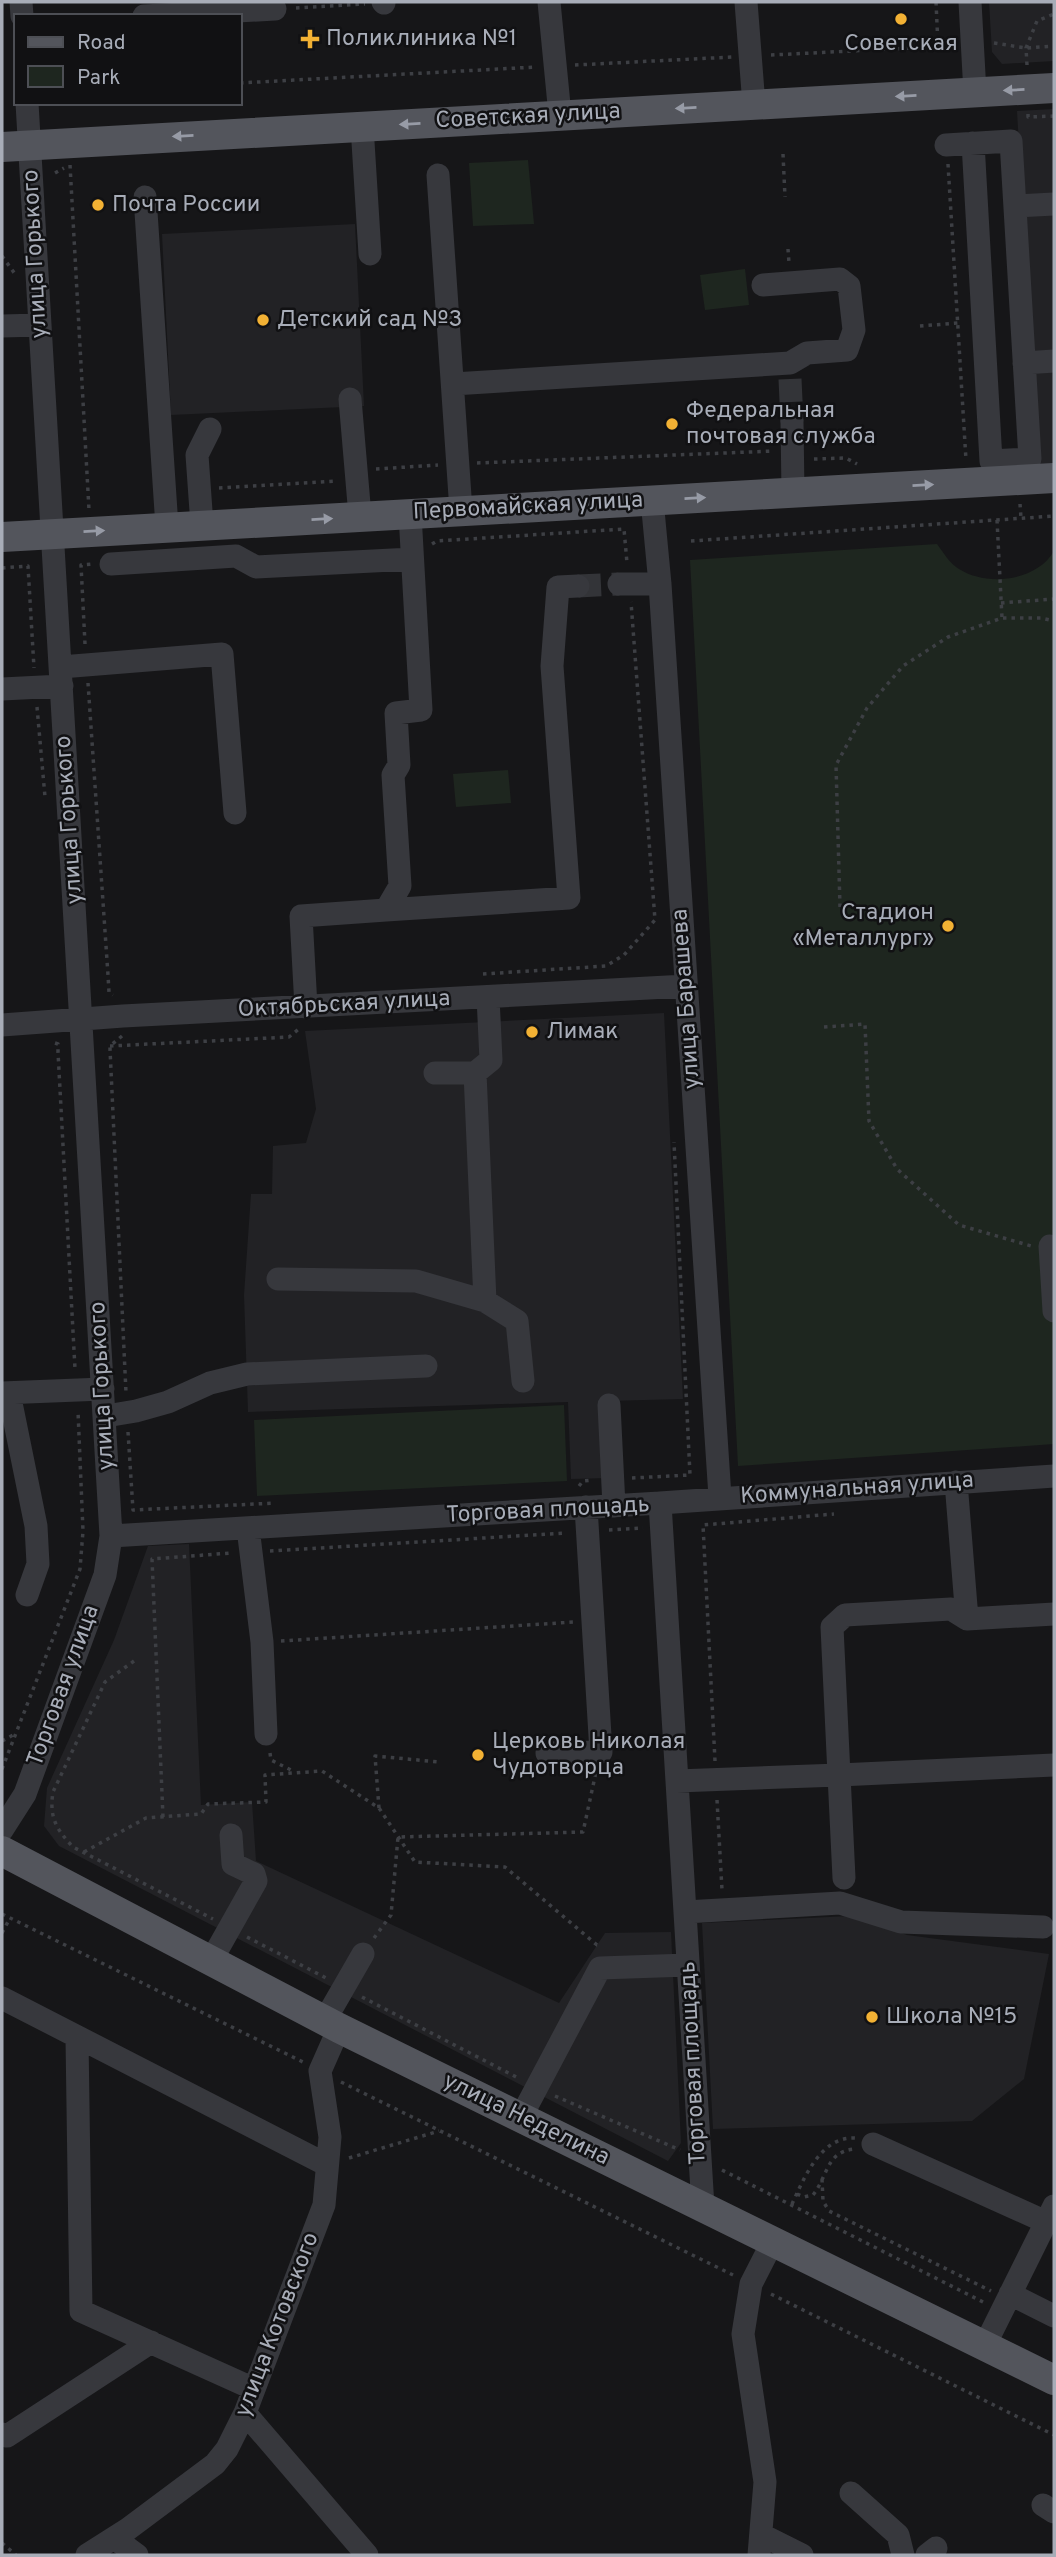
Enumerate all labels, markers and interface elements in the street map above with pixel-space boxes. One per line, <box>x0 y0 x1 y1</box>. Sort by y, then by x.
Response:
marker: Советская <box>893 11 909 27</box>
legend <box>14 14 242 105</box>
place label: Поликлиника №1 <box>326 25 517 54</box>
marker: Поликлиника №1 <box>300 29 320 49</box>
text: Road <box>77 30 126 57</box>
place label: Советская <box>844 30 958 59</box>
text: Park <box>77 65 120 92</box>
one-way arrow <box>1003 85 1025 96</box>
one-way arrow <box>895 91 917 102</box>
street label: Советская улица <box>435 98 621 136</box>
one-way arrow <box>675 103 697 114</box>
one-way arrow <box>399 118 421 129</box>
one-way arrow <box>172 131 194 142</box>
street label: улица Горького <box>17 169 55 339</box>
place label: Почта России <box>112 191 260 220</box>
marker: Почта России <box>90 197 106 213</box>
place label: Детский сад №3 <box>277 306 462 335</box>
marker: Детский сад №3 <box>255 312 271 328</box>
place label: Федеральная почтовая служба <box>686 397 876 452</box>
marker: Федеральная почтовая служба <box>664 416 680 432</box>
one-way arrow <box>912 480 934 491</box>
street label: Первомайская улица <box>412 486 644 528</box>
one-way arrow <box>685 492 707 503</box>
one-way arrow <box>311 513 333 524</box>
one-way arrow <box>84 526 106 537</box>
street label: улица Горького <box>50 735 90 905</box>
place label: Стадион «Металлург» <box>793 899 934 954</box>
street label: улица Барашева <box>666 908 708 1090</box>
marker: Стадион «Металлург» <box>940 918 956 934</box>
street label: Октябрьская улица <box>237 985 451 1025</box>
place label: Лимак <box>546 1018 618 1047</box>
marker: Лимак <box>524 1024 540 1040</box>
street label: улица Горького <box>84 1301 122 1471</box>
street label: Коммунальная улица <box>739 1466 975 1512</box>
street label: Торговая площадь <box>446 1491 650 1531</box>
street label: Торговая улица <box>21 1601 107 1771</box>
place label: Церковь Николая Чудотворца <box>492 1728 685 1783</box>
marker: Церковь Николая Чудотворца <box>470 1747 486 1763</box>
street label: Торговая площадь <box>674 1961 714 2165</box>
place label: Школа №15 <box>886 2003 1017 2032</box>
marker: Школа №15 <box>864 2009 880 2025</box>
street label: улица Неделина <box>438 2067 614 2173</box>
street label: улица Котовского <box>229 2229 327 2421</box>

